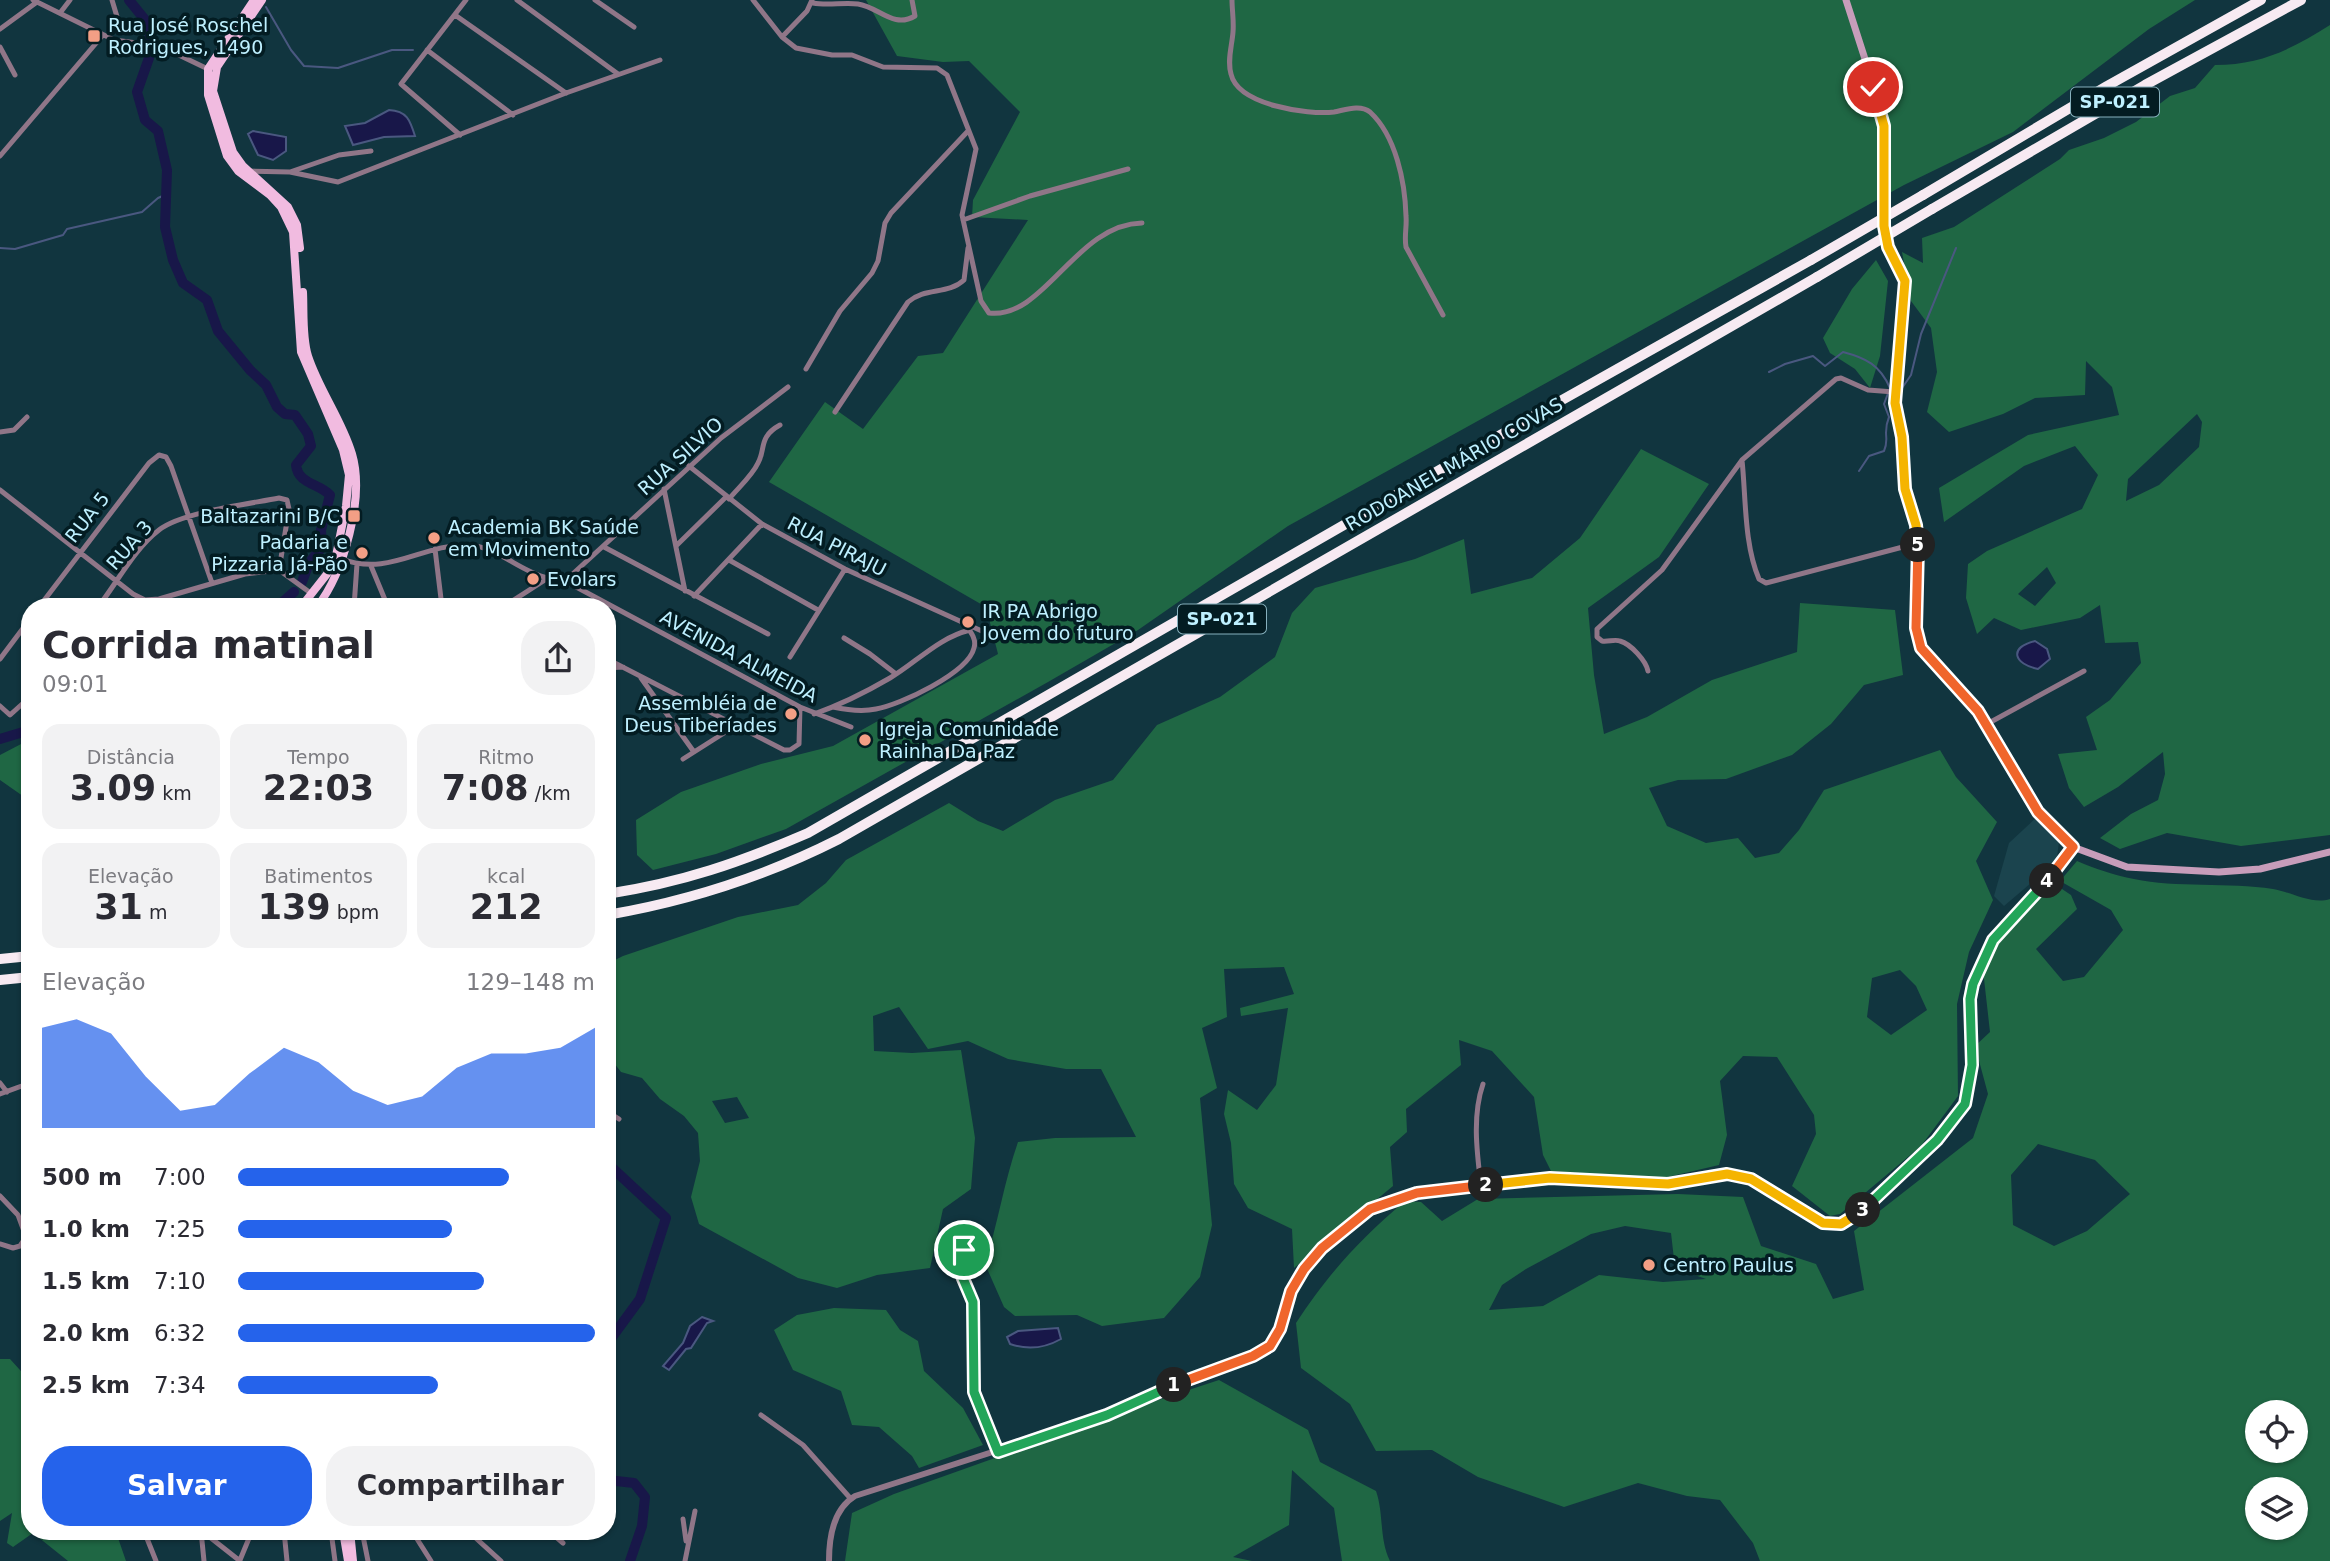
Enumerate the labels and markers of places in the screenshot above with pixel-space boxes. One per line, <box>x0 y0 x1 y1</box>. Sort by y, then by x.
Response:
place label: Rua José Roschel Rodrigues, 1490 <box>108 14 268 58</box>
marker: Rua José Roschel Rodrigues, 1490 <box>86 28 102 44</box>
pin <box>1843 57 1903 117</box>
place label: Baltazarini B/C <box>200 505 340 527</box>
marker: Baltazarini B/C <box>346 508 362 524</box>
place label: Academia BK Saúde em Movimento <box>448 516 639 560</box>
pin: 5 <box>1900 528 1936 562</box>
marker: Academia BK Saúde em Movimento <box>426 530 442 546</box>
place label: Padaria e Pizzaria Já-Pão <box>211 531 348 575</box>
marker: Padaria e Pizzaria Já-Pão <box>354 545 370 561</box>
place label: Evolars <box>547 568 617 590</box>
marker: Evolars <box>525 571 541 587</box>
place label: IR PA Abrigo Jovem do futuro <box>981 600 1134 644</box>
marker: IR PA Abrigo Jovem do futuro <box>960 614 976 630</box>
place label: Assembléia de Deus Tiberíades <box>624 692 777 736</box>
marker: Assembléia de Deus Tiberíades <box>783 706 799 722</box>
place label: Igreja Comunidade Rainha Da Paz <box>879 718 1059 762</box>
marker: Igreja Comunidade Rainha Da Paz <box>857 732 873 748</box>
pin: 4 <box>2030 864 2064 898</box>
pin: 2 <box>1468 1168 1504 1202</box>
pin: 3 <box>1846 1192 1881 1228</box>
pin <box>934 1220 994 1280</box>
place label: Centro Paulus <box>1663 1254 1794 1276</box>
marker: Centro Paulus <box>1641 1257 1657 1273</box>
pin: 1 <box>1156 1368 1192 1402</box>

